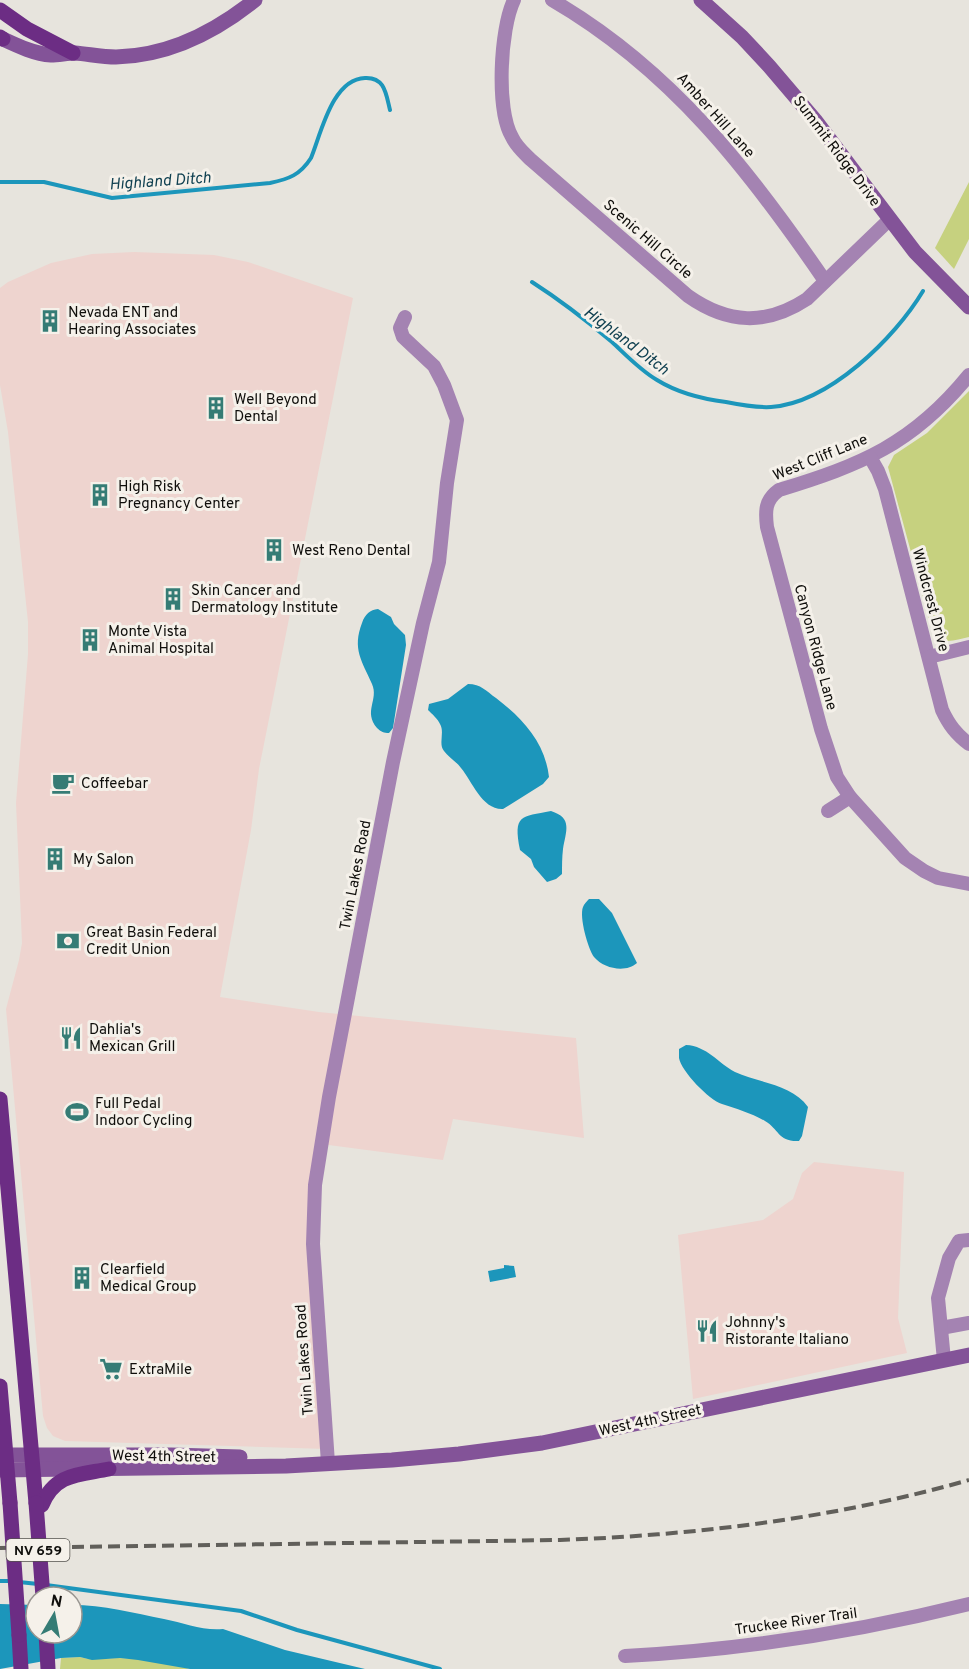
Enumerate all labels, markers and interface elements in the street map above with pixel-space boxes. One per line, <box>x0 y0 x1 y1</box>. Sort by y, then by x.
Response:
street label: Amber Hill Lane <box>672 69 758 163</box>
street label: Summit Ridge Drive <box>788 93 884 211</box>
water label: Highland Ditch <box>109 168 212 196</box>
street label: Scenic Hill Circle <box>599 196 696 284</box>
water label: Highland Ditch <box>579 303 673 380</box>
place label: Nevada ENT and Hearing Associates <box>68 304 196 340</box>
building icon: Nevada ENT and Hearing Associates <box>37 308 63 334</box>
place label: Well Beyond Dental <box>234 391 317 427</box>
building icon: Well Beyond Dental <box>203 395 229 421</box>
street label: West Cliff Lane <box>770 431 871 486</box>
place label: High Risk Pregnancy Center <box>118 478 240 514</box>
building icon: High Risk Pregnancy Center <box>87 482 113 508</box>
building icon: West Reno Dental <box>261 537 287 563</box>
place label: West Reno Dental <box>292 542 411 561</box>
street label: Windcrest Drive <box>907 547 952 654</box>
place label: Skin Cancer and Dermatology Institute <box>191 582 338 618</box>
street label: Canyon Ridge Lane <box>789 582 841 713</box>
building icon: Skin Cancer and Dermatology Institute <box>160 586 186 612</box>
place label: Monte Vista Animal Hospital <box>108 623 214 659</box>
building icon: Monte Vista Animal Hospital <box>77 627 103 653</box>
cafe icon: Coffeebar <box>50 770 76 796</box>
place label: Coffeebar <box>81 775 148 794</box>
street label: Twin Lakes Road <box>336 819 376 932</box>
building icon: My Salon <box>42 846 68 872</box>
place label: My Salon <box>73 851 134 870</box>
place label: Great Basin Federal Credit Union <box>86 924 217 960</box>
bank icon: Great Basin Federal Credit Union <box>55 928 81 954</box>
place label: Dahlia's Mexican Grill <box>89 1021 175 1057</box>
restaurant icon: Dahlia's Mexican Grill <box>58 1025 84 1051</box>
place label: Full Pedal Indoor Cycling <box>95 1095 192 1131</box>
sports icon: Full Pedal Indoor Cycling <box>64 1099 90 1125</box>
place label: Clearfield Medical Group <box>100 1261 197 1297</box>
building icon: Clearfield Medical Group <box>69 1265 95 1291</box>
street label: Twin Lakes Road <box>292 1304 319 1416</box>
place label: Johnny's Ristorante Italiano <box>725 1314 849 1350</box>
restaurant icon: Johnny's Ristorante Italiano <box>694 1318 720 1344</box>
supermarket icon: ExtraMile <box>98 1356 124 1382</box>
place label: ExtraMile <box>129 1361 192 1380</box>
street label: West 4th Street <box>597 1401 703 1442</box>
street label: West 4th Street <box>112 1447 216 1468</box>
road number: NV 659 <box>6 1539 70 1561</box>
north arrow <box>24 1585 84 1645</box>
text: N <box>49 1591 64 1613</box>
street label: Truckee River Trail <box>734 1604 859 1640</box>

